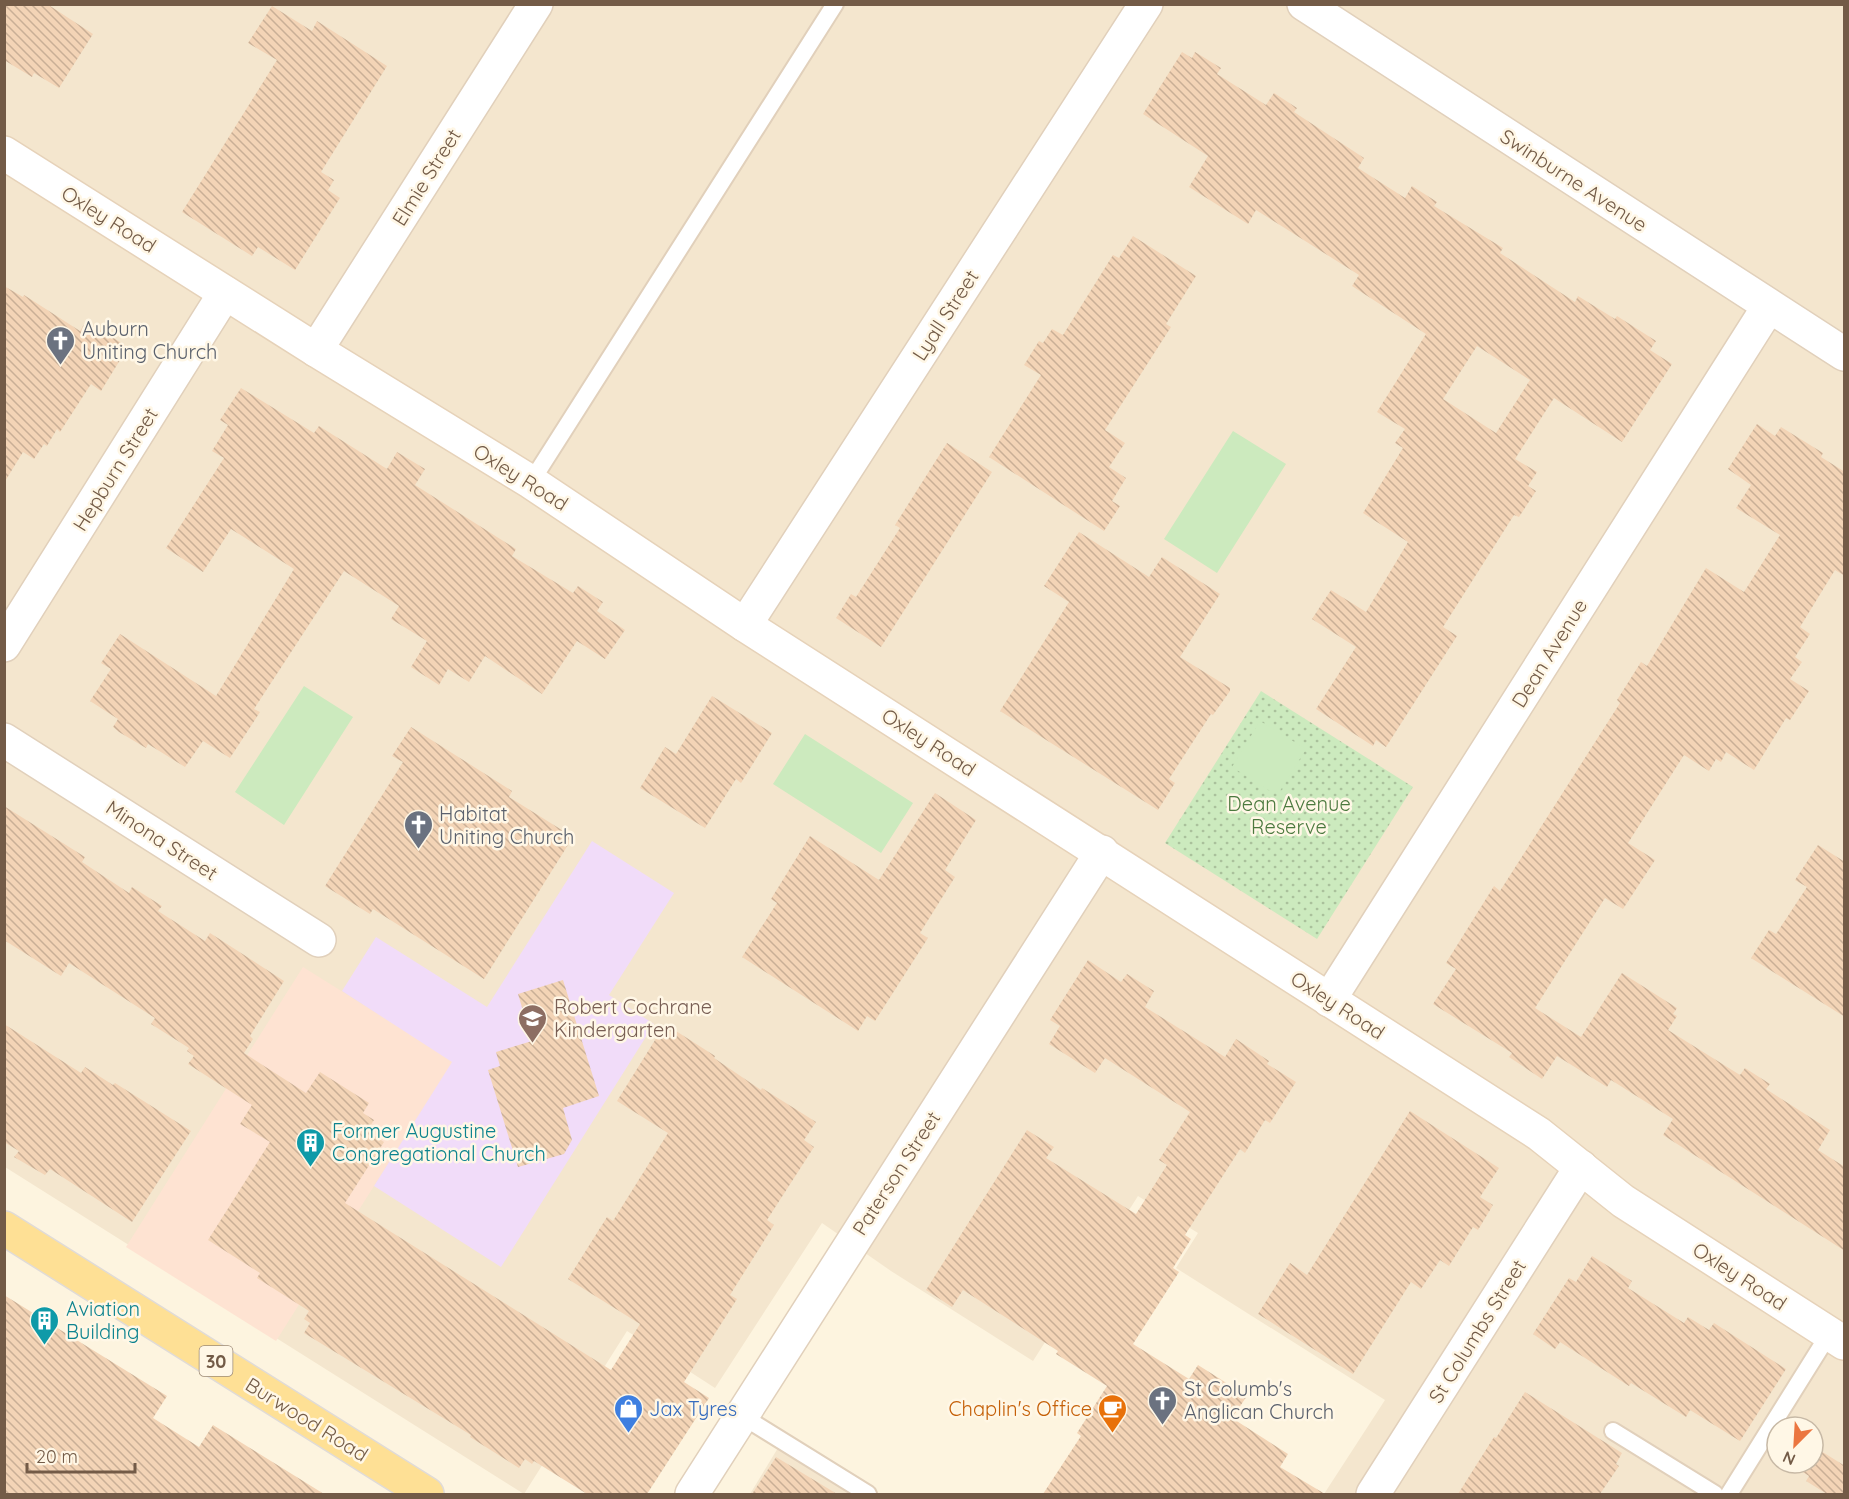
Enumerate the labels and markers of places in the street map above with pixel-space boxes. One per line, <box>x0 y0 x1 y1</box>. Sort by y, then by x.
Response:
place label: Auburn Uniting Church <box>82 316 217 364</box>
church icon: Auburn Uniting Church <box>45 324 77 366</box>
place label: Habitat Uniting Church <box>439 801 574 849</box>
church icon: Habitat Uniting Church <box>402 808 434 850</box>
place label: Robert Cochrane Kindergarten <box>554 994 712 1042</box>
school or university icon: Robert Cochrane Kindergarten <box>517 1002 549 1044</box>
place label: Former Augustine Congregational Church <box>332 1118 546 1166</box>
building icon: Former Augustine Congregational Church <box>295 1126 327 1168</box>
place label: Aviation Building <box>66 1296 140 1344</box>
building icon: Aviation Building <box>29 1304 61 1346</box>
place label: St Columb's Anglican Church <box>1184 1376 1334 1424</box>
church icon: St Columb's Anglican Church <box>1147 1384 1179 1426</box>
shop icon: Jax Tyres <box>612 1392 644 1434</box>
cafe icon: Chaplin's Office <box>1097 1392 1129 1434</box>
place label: Jax Tyres <box>649 1396 737 1421</box>
place label: Chaplin's Office <box>949 1396 1092 1421</box>

